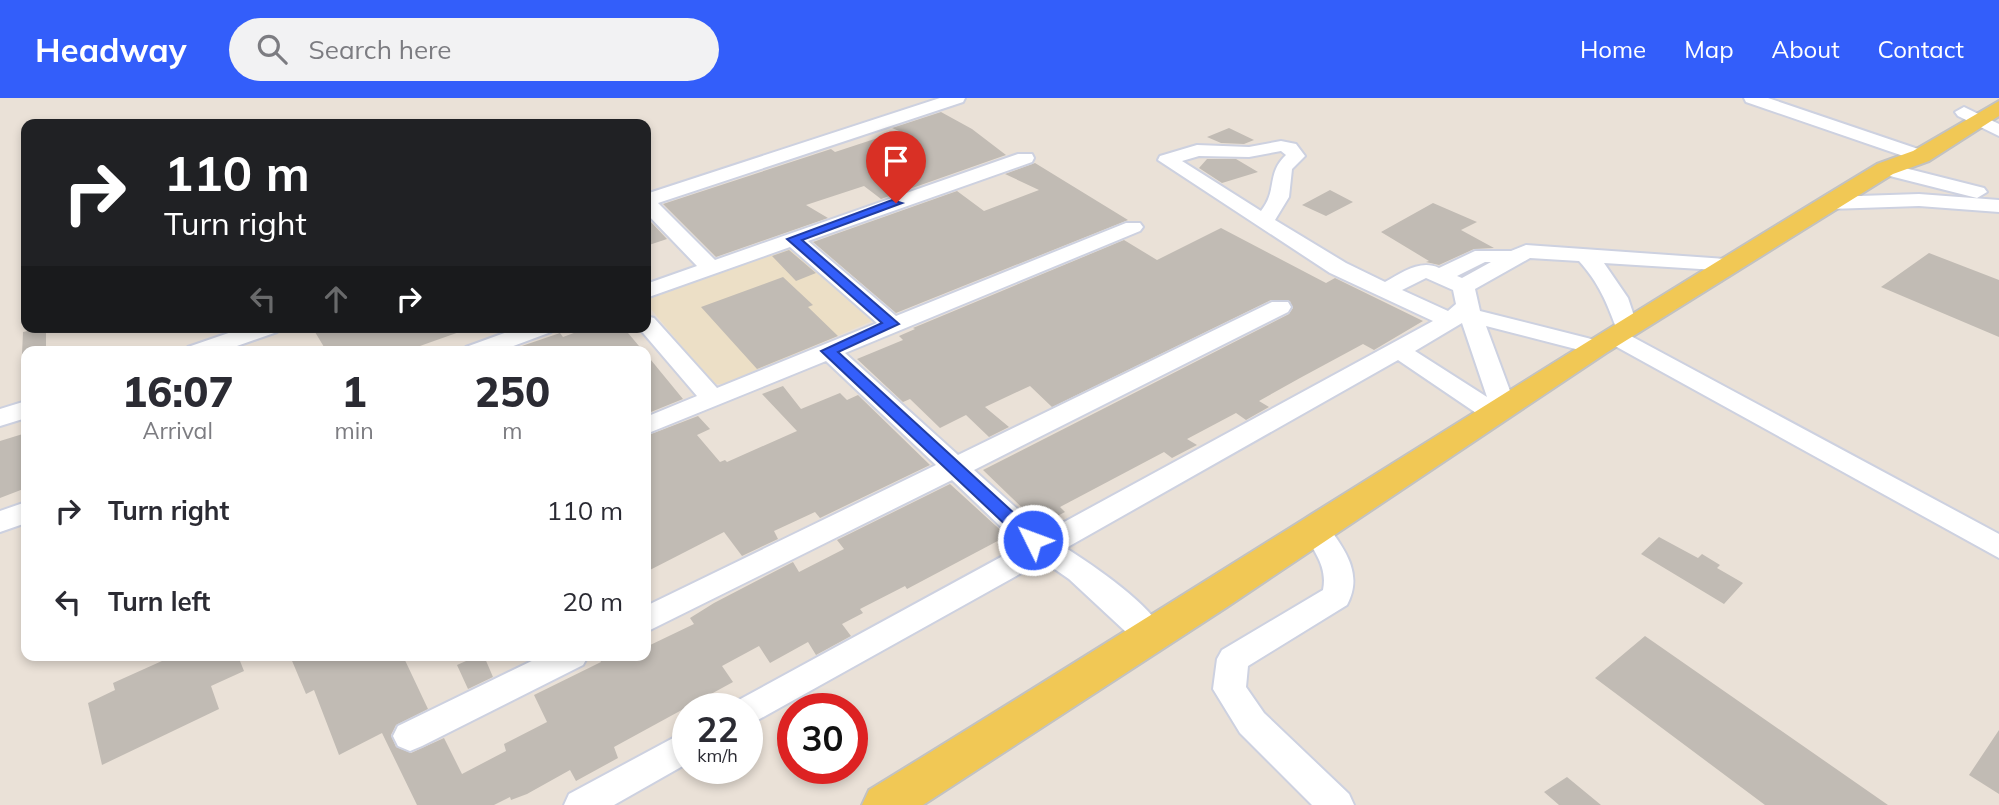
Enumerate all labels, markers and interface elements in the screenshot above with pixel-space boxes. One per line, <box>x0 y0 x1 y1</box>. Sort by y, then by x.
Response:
search box <box>229 18 719 81</box>
text: Headway <box>35 29 187 70</box>
icon: search <box>253 30 291 68</box>
text: Search here <box>309 33 451 66</box>
text: Home <box>1580 34 1646 64</box>
text: Map <box>1684 34 1734 64</box>
text: About <box>1772 34 1840 64</box>
text: Contact <box>1878 34 1964 64</box>
pin <box>866 131 926 203</box>
text: 110 m <box>164 142 310 203</box>
icon: arrive <box>877 142 915 180</box>
icon: right <box>49 147 140 238</box>
text: Turn right <box>164 203 307 243</box>
icon: left <box>244 280 282 318</box>
icon: ahead <box>317 280 355 318</box>
icon: right <box>390 280 428 318</box>
text: 16:07 <box>122 365 234 418</box>
text: 1 <box>341 365 367 418</box>
text: 250 <box>475 365 550 418</box>
text: Arrival <box>143 416 213 445</box>
text: min <box>334 416 374 445</box>
text: m <box>502 416 522 445</box>
icon: right <box>49 492 87 530</box>
text: Turn right <box>108 494 229 527</box>
text: 110 m <box>547 494 623 527</box>
position arrow <box>996 503 1070 577</box>
icon: left <box>49 583 87 621</box>
text: Turn left <box>108 585 210 618</box>
text: 20 m <box>562 585 623 618</box>
speed limit sign: 30 <box>777 693 868 784</box>
text: 22 <box>696 707 739 751</box>
text: km/h <box>697 744 738 767</box>

